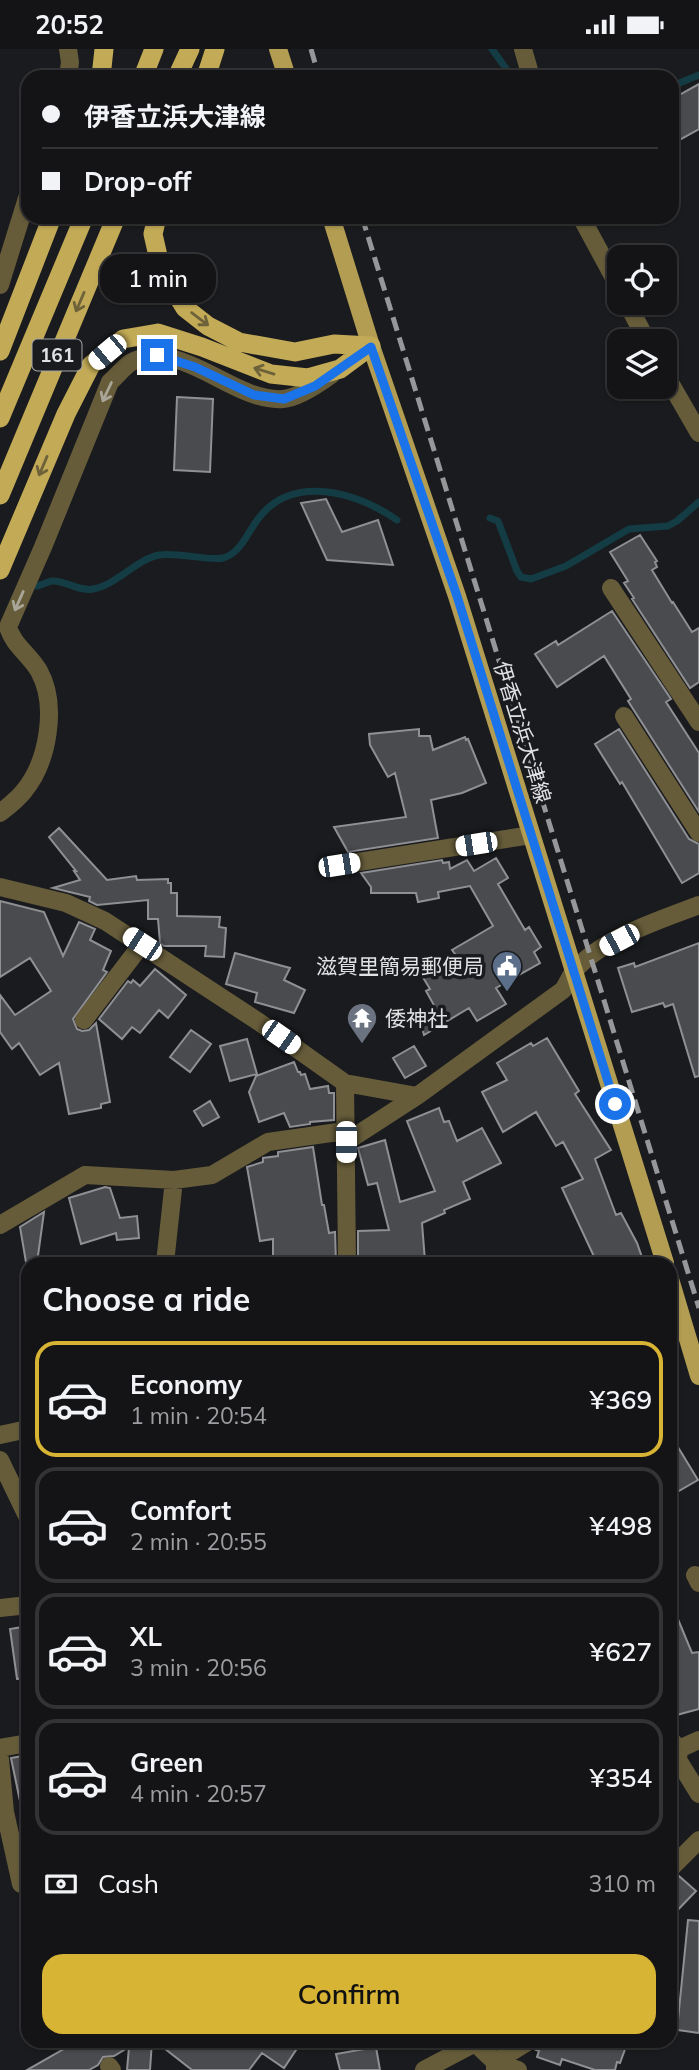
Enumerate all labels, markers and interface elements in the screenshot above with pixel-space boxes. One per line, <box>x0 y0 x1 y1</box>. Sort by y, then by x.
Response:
text: 20:52 <box>35 8 104 41</box>
text: 伊香立浜大津線 <box>84 100 266 133</box>
text: Drop-off <box>84 165 191 198</box>
map controls <box>607 245 677 399</box>
button: locate <box>607 245 677 315</box>
callout: 1 min <box>99 253 215 303</box>
text: 1 min <box>128 264 188 293</box>
one-way arrow <box>72 291 85 313</box>
one-way arrow <box>190 311 209 326</box>
button: layers <box>607 329 677 399</box>
car <box>85 330 130 374</box>
road number: 161 <box>32 339 82 371</box>
route end <box>141 339 173 371</box>
one-way arrow <box>253 363 275 376</box>
one-way arrow <box>100 381 113 402</box>
one-way arrow <box>36 455 49 477</box>
one-way arrow <box>12 590 25 611</box>
street label: 伊香立浜大津線 <box>489 658 557 806</box>
car <box>454 830 499 858</box>
car <box>317 851 362 879</box>
car <box>596 921 643 959</box>
car <box>119 924 166 964</box>
public building icon: 滋賀里簡易郵便局 <box>490 949 524 993</box>
place label: 滋賀里簡易郵便局 <box>316 953 484 979</box>
temple icon: 倭神社 <box>345 1001 379 1045</box>
place label: 倭神社 <box>385 1005 448 1031</box>
car <box>258 1016 305 1058</box>
route start <box>599 1088 631 1120</box>
car <box>336 1121 357 1163</box>
text: Choose a ride <box>42 1279 250 1319</box>
icon: car <box>46 1368 109 1431</box>
text: Economy <box>130 1368 242 1401</box>
text: ¥369 <box>590 1383 652 1416</box>
text: 1 min · 20:54 <box>130 1401 267 1430</box>
icon: car <box>46 1494 109 1557</box>
text: Comfort <box>130 1494 231 1527</box>
text: ¥498 <box>590 1509 652 1542</box>
text: 2 min · 20:55 <box>130 1527 267 1556</box>
icon: car <box>46 1620 109 1683</box>
text: XL <box>130 1620 162 1653</box>
text: ¥627 <box>590 1635 652 1668</box>
text: 3 min · 20:56 <box>130 1653 267 1682</box>
icon: car <box>46 1746 109 1809</box>
text: Green <box>130 1746 203 1779</box>
text: ¥354 <box>590 1761 652 1794</box>
text: 4 min · 20:57 <box>130 1779 267 1808</box>
icon: cash <box>42 1865 80 1903</box>
text: Cash <box>98 1867 159 1900</box>
text: 310 m <box>588 1869 656 1898</box>
button: Confirm <box>42 1954 656 2034</box>

